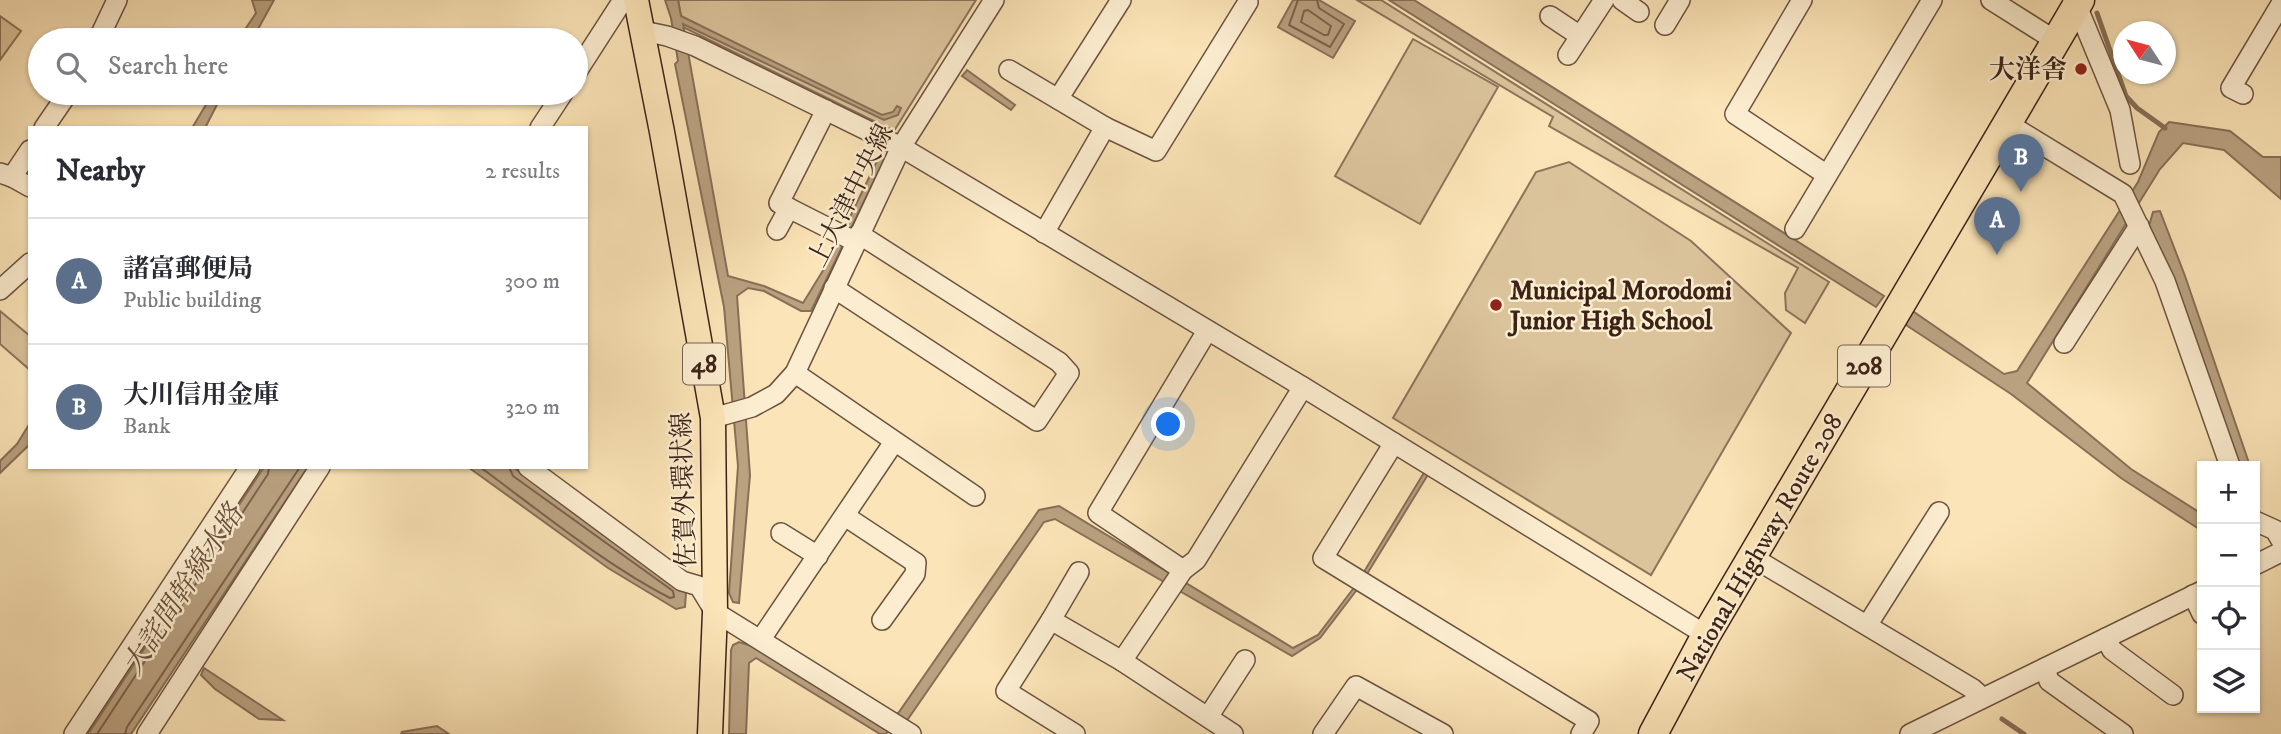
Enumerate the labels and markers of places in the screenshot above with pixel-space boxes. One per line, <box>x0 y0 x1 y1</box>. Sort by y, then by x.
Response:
place label: 大洋舎 <box>1989 54 2067 87</box>
marker: 大洋舎 <box>2073 61 2089 77</box>
pin: B <box>1998 134 2044 192</box>
pin: A <box>1974 197 2020 255</box>
place label: Municipal Morodomi Junior High School <box>1507 275 1732 338</box>
marker: Municipal Morodomi Junior High School <box>1488 297 1504 313</box>

